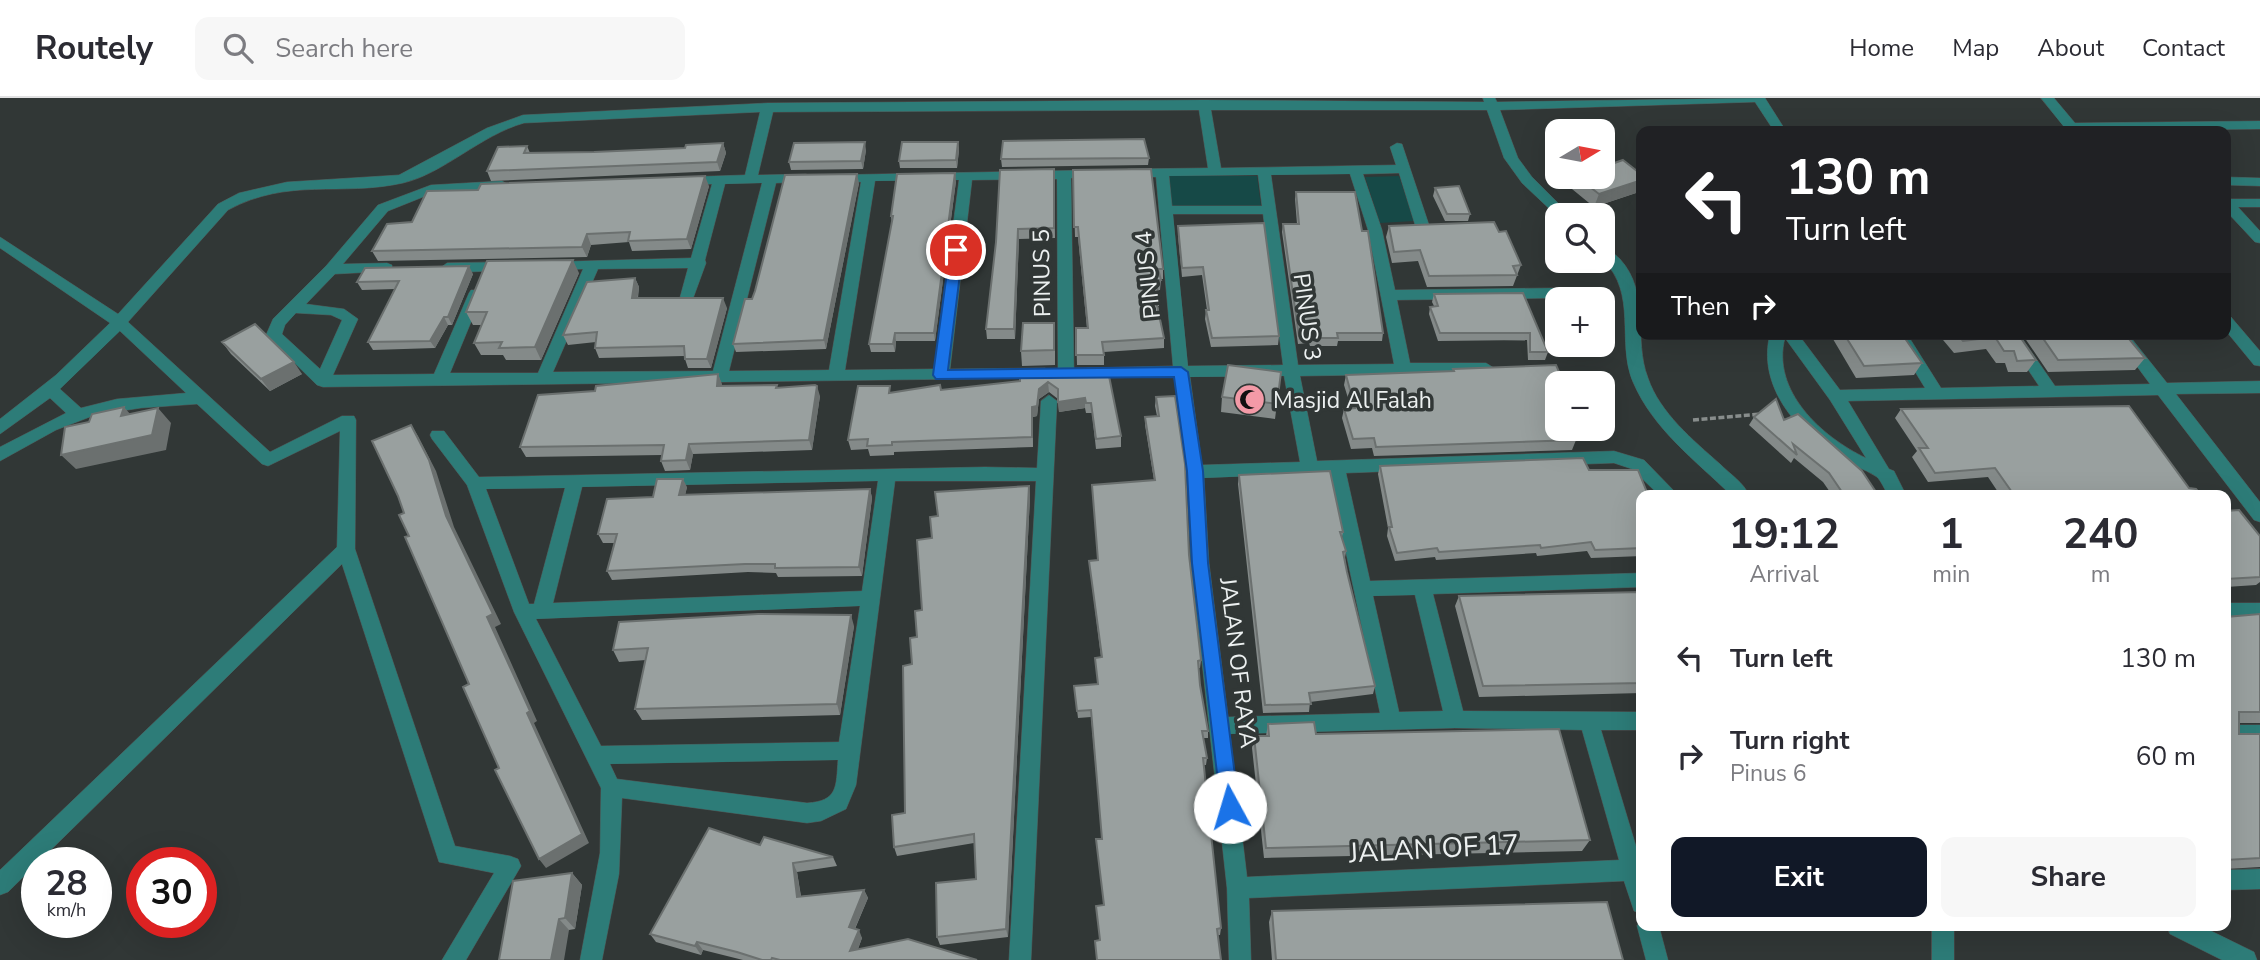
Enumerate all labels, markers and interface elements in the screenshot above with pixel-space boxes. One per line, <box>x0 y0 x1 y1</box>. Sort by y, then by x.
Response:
search box <box>195 17 685 80</box>
text: Routely <box>35 26 153 71</box>
icon: search <box>219 29 257 67</box>
text: Search here <box>275 31 413 66</box>
text: Home <box>1849 32 1914 64</box>
text: Map <box>1952 32 1999 64</box>
text: About <box>2037 32 2104 64</box>
text: Contact <box>2142 32 2225 64</box>
north arrow <box>1545 119 1615 189</box>
map controls <box>1545 119 1615 441</box>
text: 130 m <box>1786 144 1930 211</box>
icon: left <box>1671 154 1762 245</box>
button: search <box>1545 203 1615 273</box>
text: Turn left <box>1786 208 1906 251</box>
pin <box>926 220 986 280</box>
street label: PINUS 5 <box>1026 229 1058 317</box>
street label: PINUS 4 <box>1128 230 1168 320</box>
icon: arrive <box>937 231 975 269</box>
street label: PINUS 3 <box>1286 271 1328 363</box>
button: + <box>1545 287 1615 357</box>
icon: right <box>1744 287 1782 325</box>
text: Then <box>1671 289 1730 324</box>
button: − <box>1545 371 1615 441</box>
mosque icon: Masjid Al Falah <box>1233 383 1267 417</box>
place label: Masjid Al Falah <box>1273 385 1432 416</box>
text: 19:12 <box>1729 506 1840 563</box>
text: 1 <box>1939 506 1964 563</box>
text: 240 <box>2063 506 2138 563</box>
text: Arrival <box>1750 559 1819 590</box>
text: min <box>1932 559 1970 590</box>
text: m <box>2091 559 2111 590</box>
street label: JALAN OF RAYA <box>1212 575 1264 750</box>
icon: left <box>1671 639 1709 677</box>
text: Turn left <box>1730 641 1833 676</box>
text: 130 m <box>2120 641 2196 676</box>
text: Turn right <box>1730 723 1849 758</box>
icon: right <box>1671 737 1709 775</box>
text: 60 m <box>2136 739 2196 774</box>
text: Pinus 6 <box>1730 758 1807 789</box>
position arrow <box>1193 770 1267 844</box>
street label: JALAN OF 17 <box>1347 826 1520 872</box>
button: Exit <box>1671 837 1927 917</box>
button: Share <box>1941 837 2196 917</box>
speed limit sign: 30 <box>126 847 217 938</box>
text: 28 <box>45 860 88 907</box>
text: km/h <box>47 898 86 922</box>

